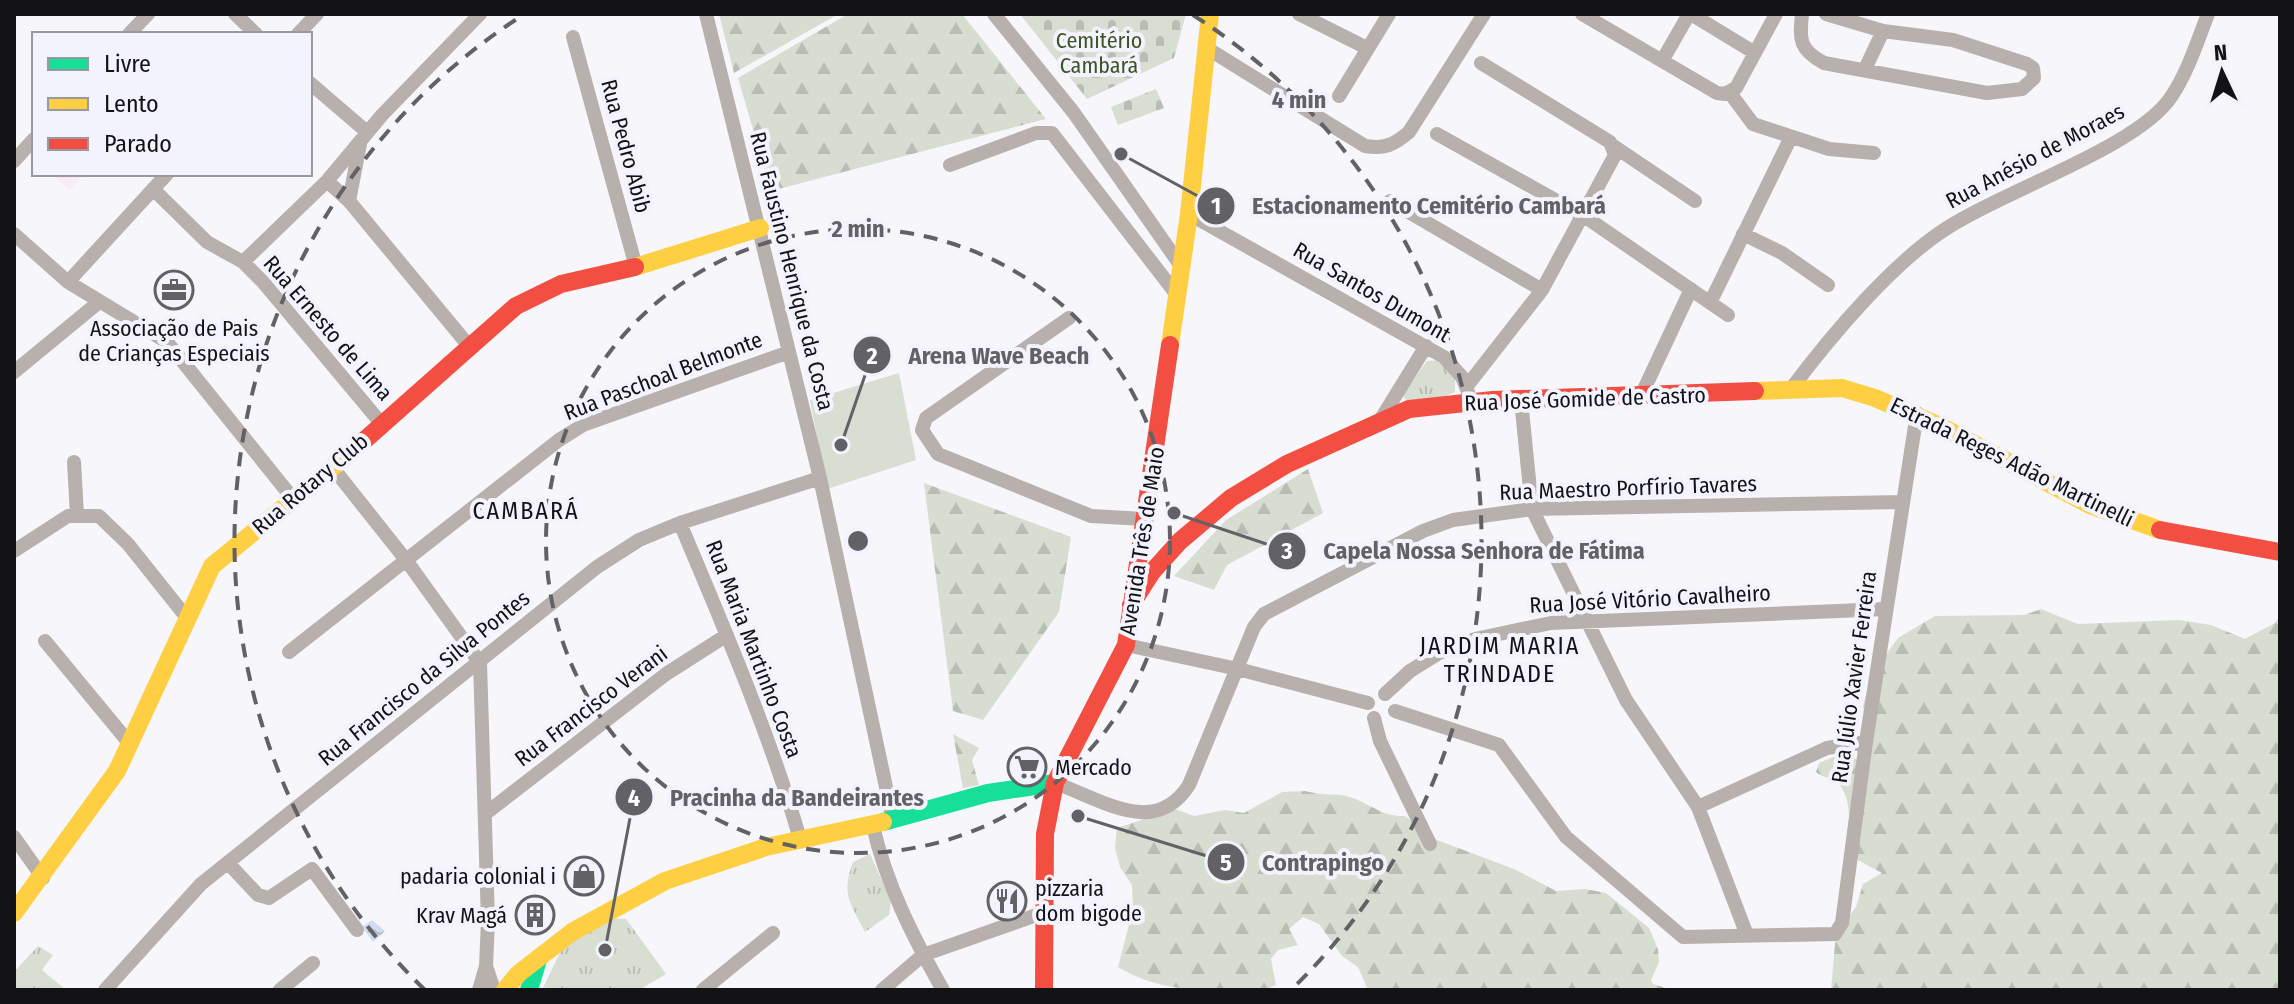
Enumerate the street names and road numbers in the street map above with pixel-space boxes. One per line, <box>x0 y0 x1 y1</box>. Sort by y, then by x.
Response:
street label: Rua Pedro Abib <box>595 76 657 216</box>
street label: Rua Anésio de Moraes <box>1941 98 2129 214</box>
street label: Rua Faustino Henrique da Costa <box>744 129 840 413</box>
street label: Rua Santos Dumont <box>1288 236 1456 348</box>
street label: Rua Ernesto de Lima <box>258 250 398 406</box>
street label: Rua Paschoal Belmonte <box>560 326 766 426</box>
street label: Rua José Gomide de Castro <box>1464 381 1706 417</box>
street label: Estrada Reges Adão Martinelli <box>1886 391 2138 533</box>
street label: Rua Rotary Club <box>246 428 374 540</box>
street label: Avenida Três de Maio <box>1114 445 1170 637</box>
street label: Rua Maestro Porfírio Tavares <box>1499 470 1757 506</box>
street label: Rua Maria Martinho Costa <box>700 536 808 762</box>
street label: Rua Júlio Xavier Ferreira <box>1826 569 1882 785</box>
street label: Rua José Vitório Cavalheiro <box>1529 579 1771 619</box>
street label: Rua Francisco da Silva Pontes <box>313 584 535 772</box>
street label: Rua Francisco Verani <box>509 640 673 772</box>

